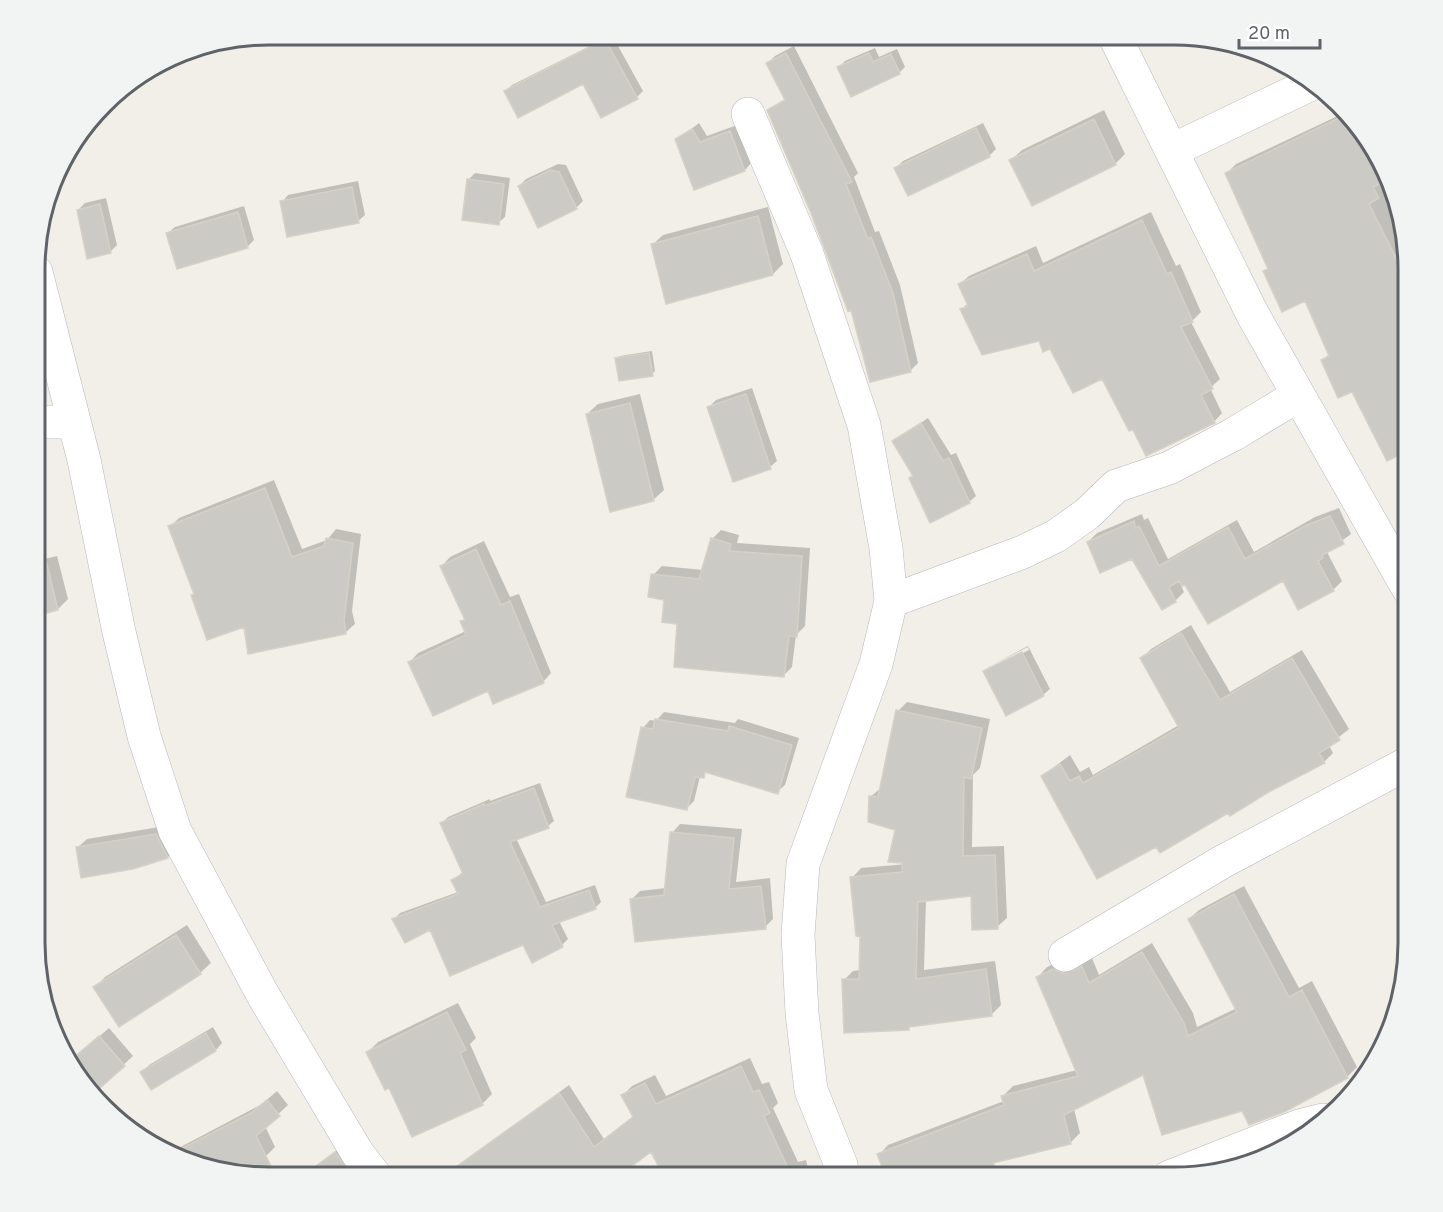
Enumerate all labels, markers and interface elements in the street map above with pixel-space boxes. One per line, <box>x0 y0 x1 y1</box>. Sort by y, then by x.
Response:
scale bar <box>1239 12 1320 50</box>
text: 20 m <box>1248 23 1290 46</box>

